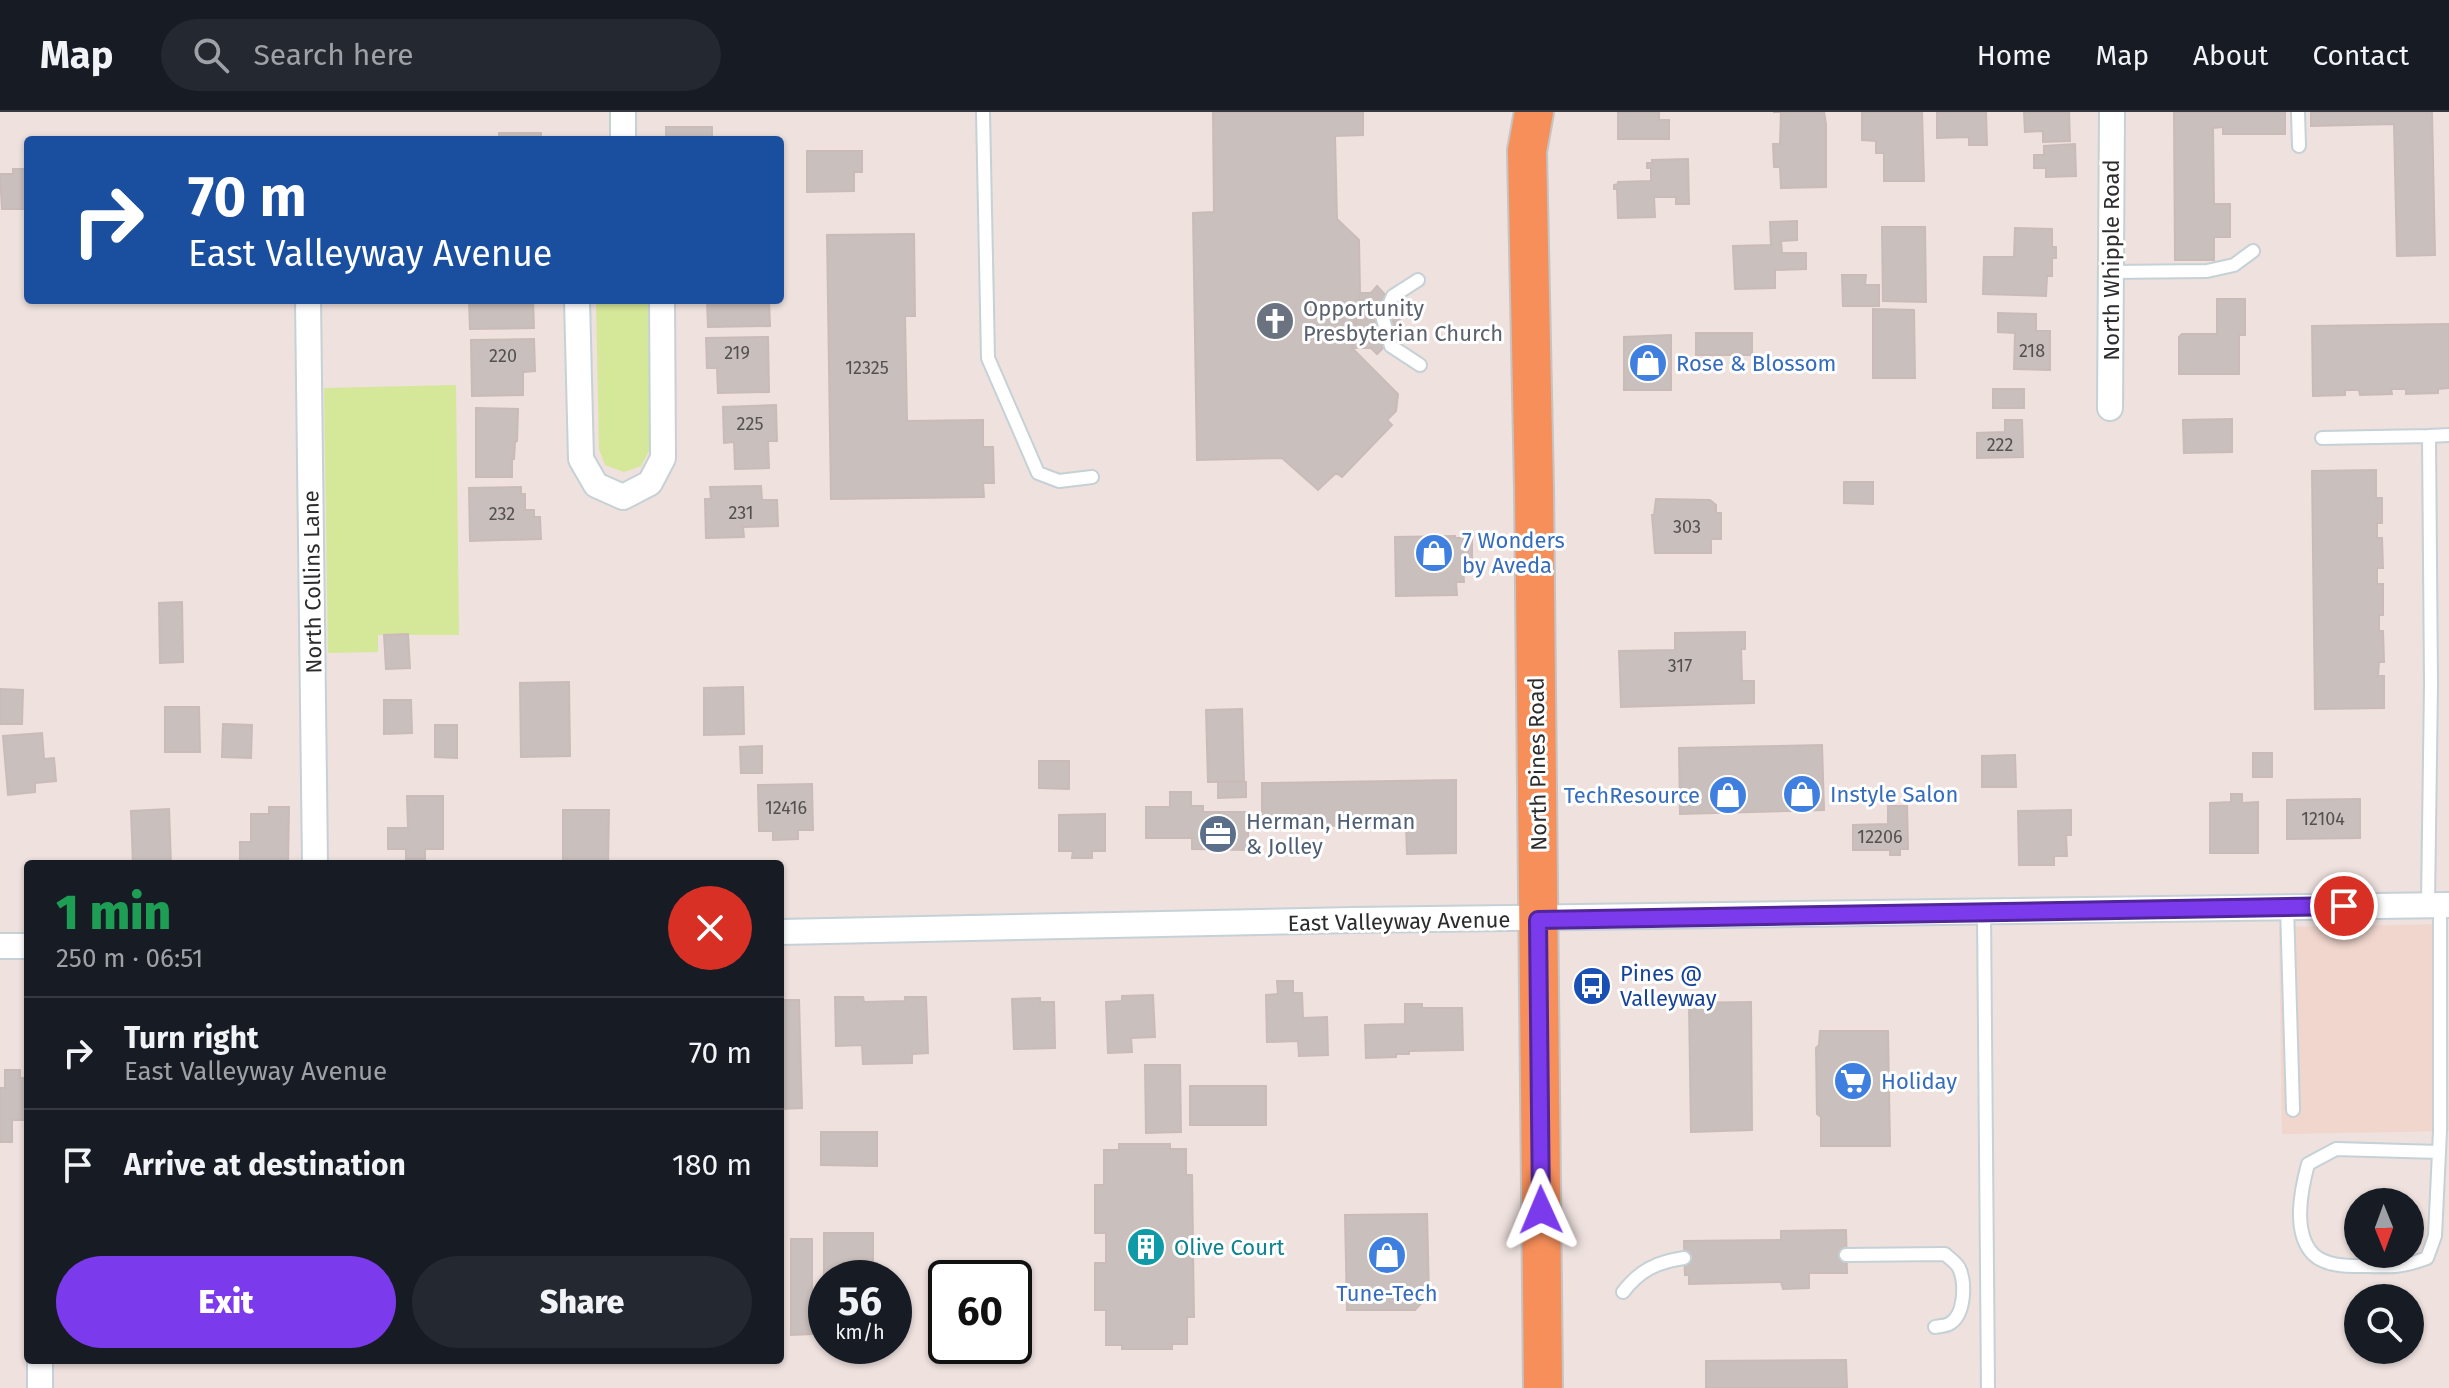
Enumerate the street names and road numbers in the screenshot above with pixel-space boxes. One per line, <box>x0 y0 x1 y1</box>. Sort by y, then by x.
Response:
street label: North Whipple Road <box>2098 159 2125 361</box>
street label: North Collins Lane <box>297 490 328 674</box>
street label: North Pines Road <box>1522 677 1553 851</box>
street label: East Valleyway Avenue <box>1287 906 1511 937</box>

